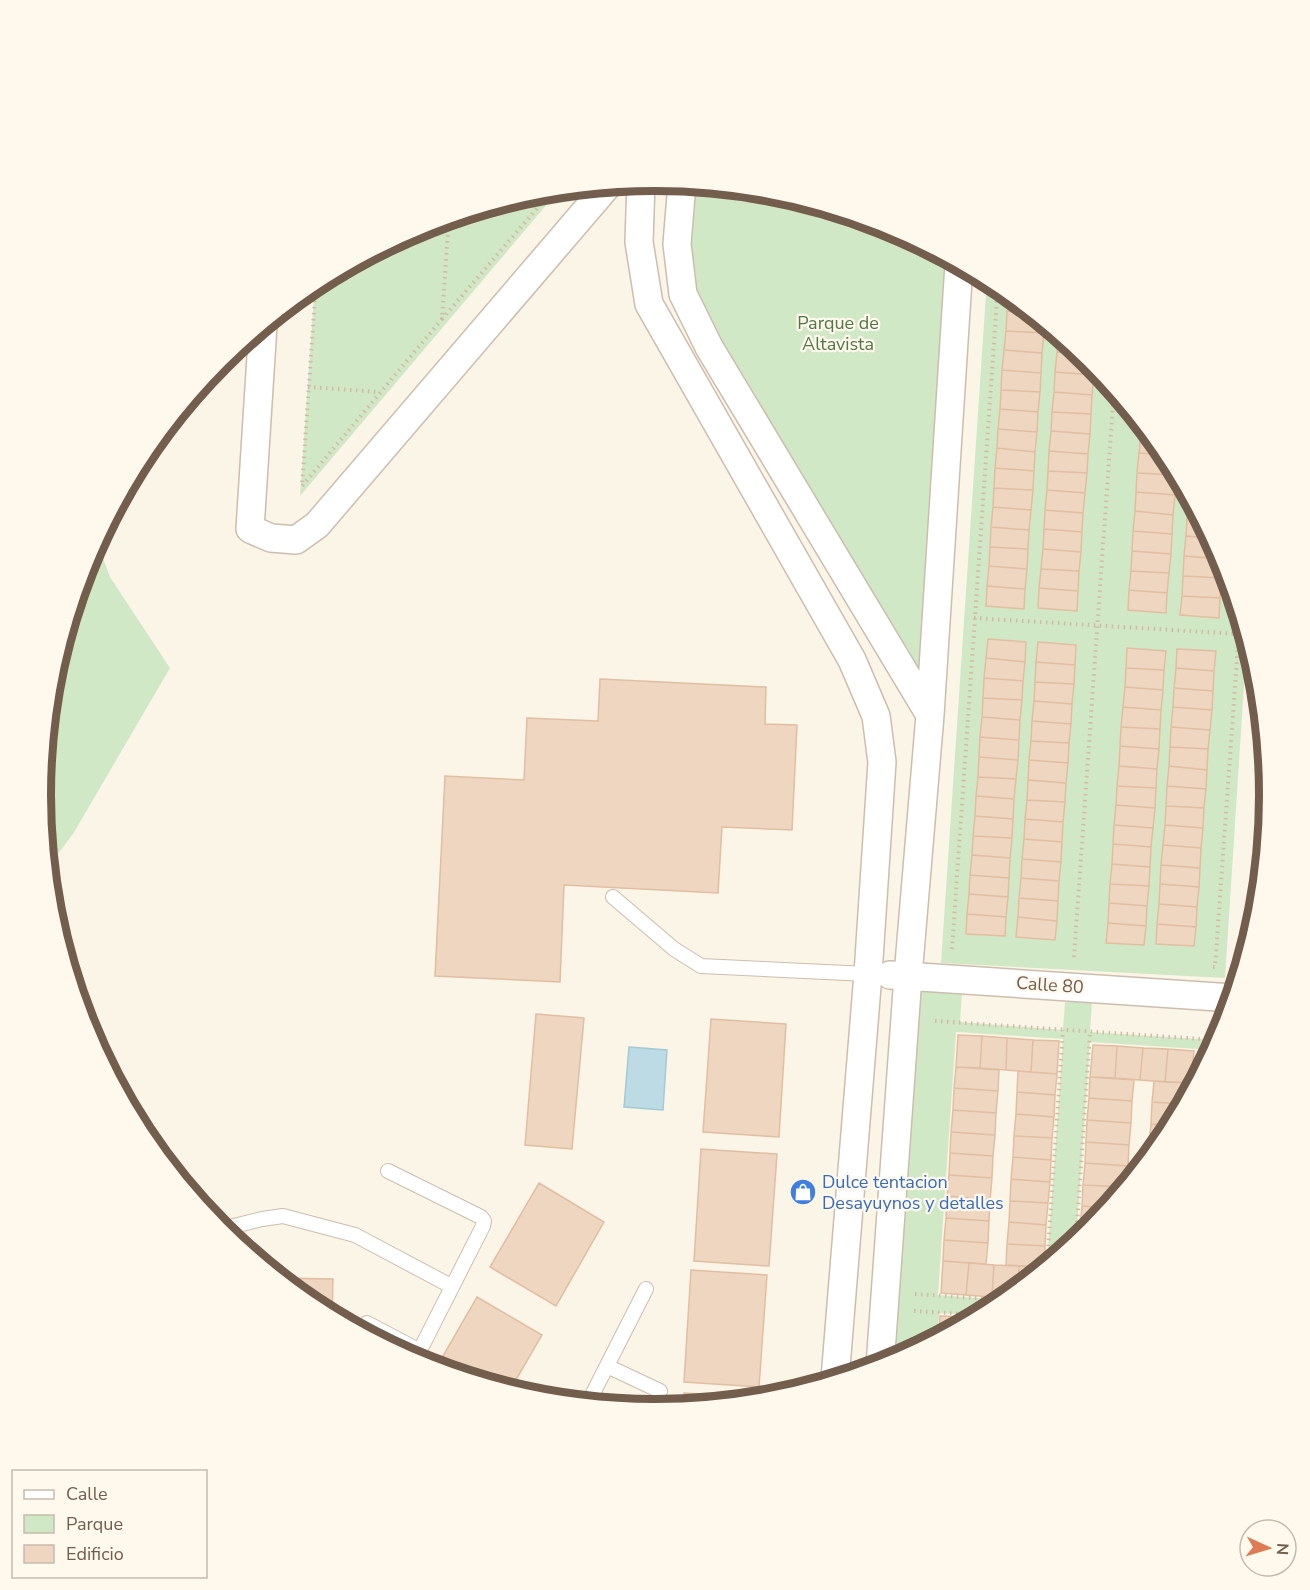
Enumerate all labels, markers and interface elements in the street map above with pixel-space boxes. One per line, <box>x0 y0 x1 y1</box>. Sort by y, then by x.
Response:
park label: Parque de Altavista <box>797 311 879 356</box>
street label: Calle 80 <box>1015 971 1085 999</box>
place label: Dulce tentacion Desayuynos y detalles <box>822 1170 1004 1215</box>
shop icon: Dulce tentacion Desayuynos y detalles <box>788 1177 818 1207</box>
legend <box>12 1470 207 1578</box>
text: Calle <box>66 1482 108 1506</box>
text: Parque <box>66 1512 123 1536</box>
north arrow <box>1238 1518 1298 1578</box>
text: Edificio <box>66 1542 124 1566</box>
text: N <box>1271 1542 1293 1556</box>

